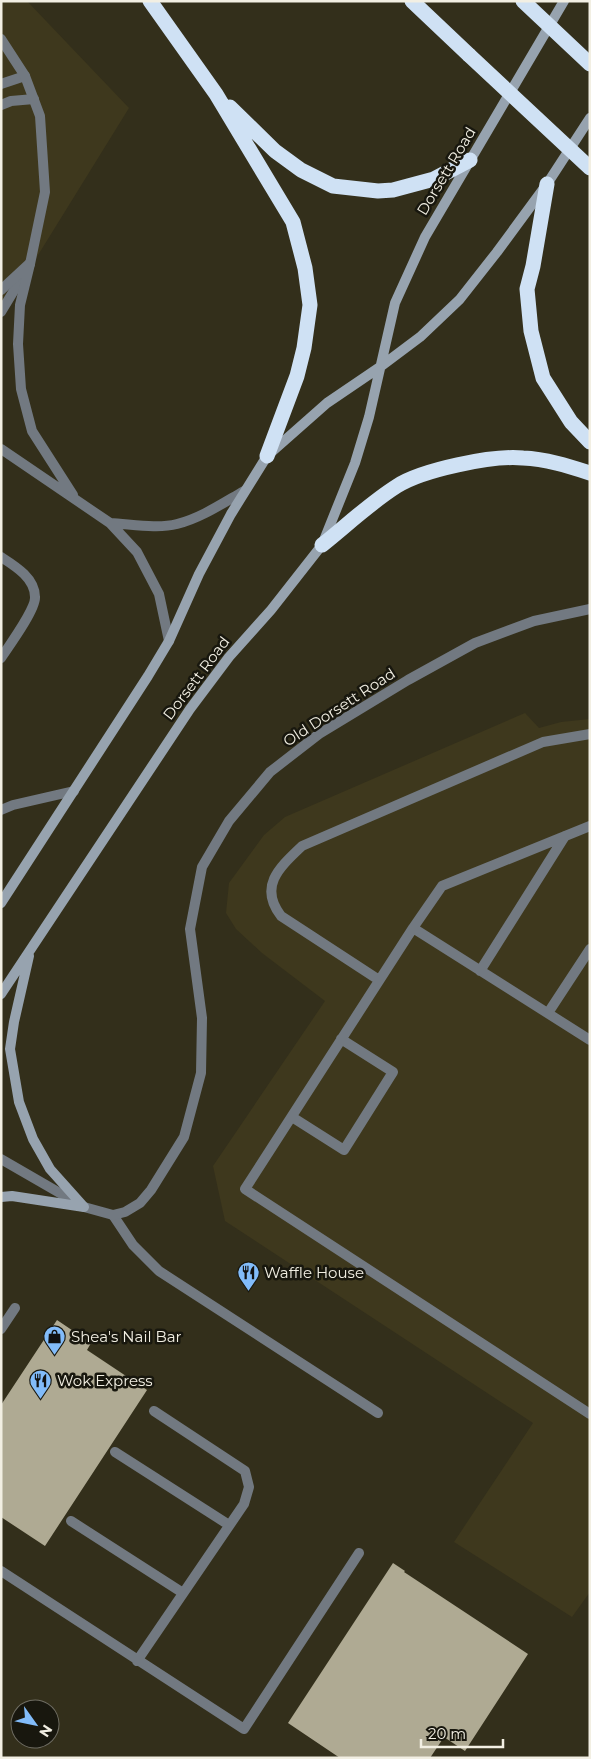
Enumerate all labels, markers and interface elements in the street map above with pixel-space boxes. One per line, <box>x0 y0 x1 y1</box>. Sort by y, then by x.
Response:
street label: Dorsett Road <box>412 124 480 218</box>
street label: Dorsett Road <box>159 633 233 723</box>
street label: Old Dorsett Road <box>279 664 399 750</box>
restaurant icon: Waffle House <box>236 1260 260 1291</box>
place label: Waffle House <box>264 1263 364 1282</box>
shop icon: Shea's Nail Bar <box>43 1324 67 1355</box>
place label: Shea's Nail Bar <box>71 1327 182 1346</box>
restaurant icon: Wok Express <box>29 1368 53 1399</box>
place label: Wok Express <box>57 1371 153 1390</box>
north arrow <box>10 1699 60 1749</box>
scale bar <box>421 1716 504 1748</box>
text: N <box>35 1721 57 1741</box>
text: 20 m <box>428 1724 466 1743</box>

